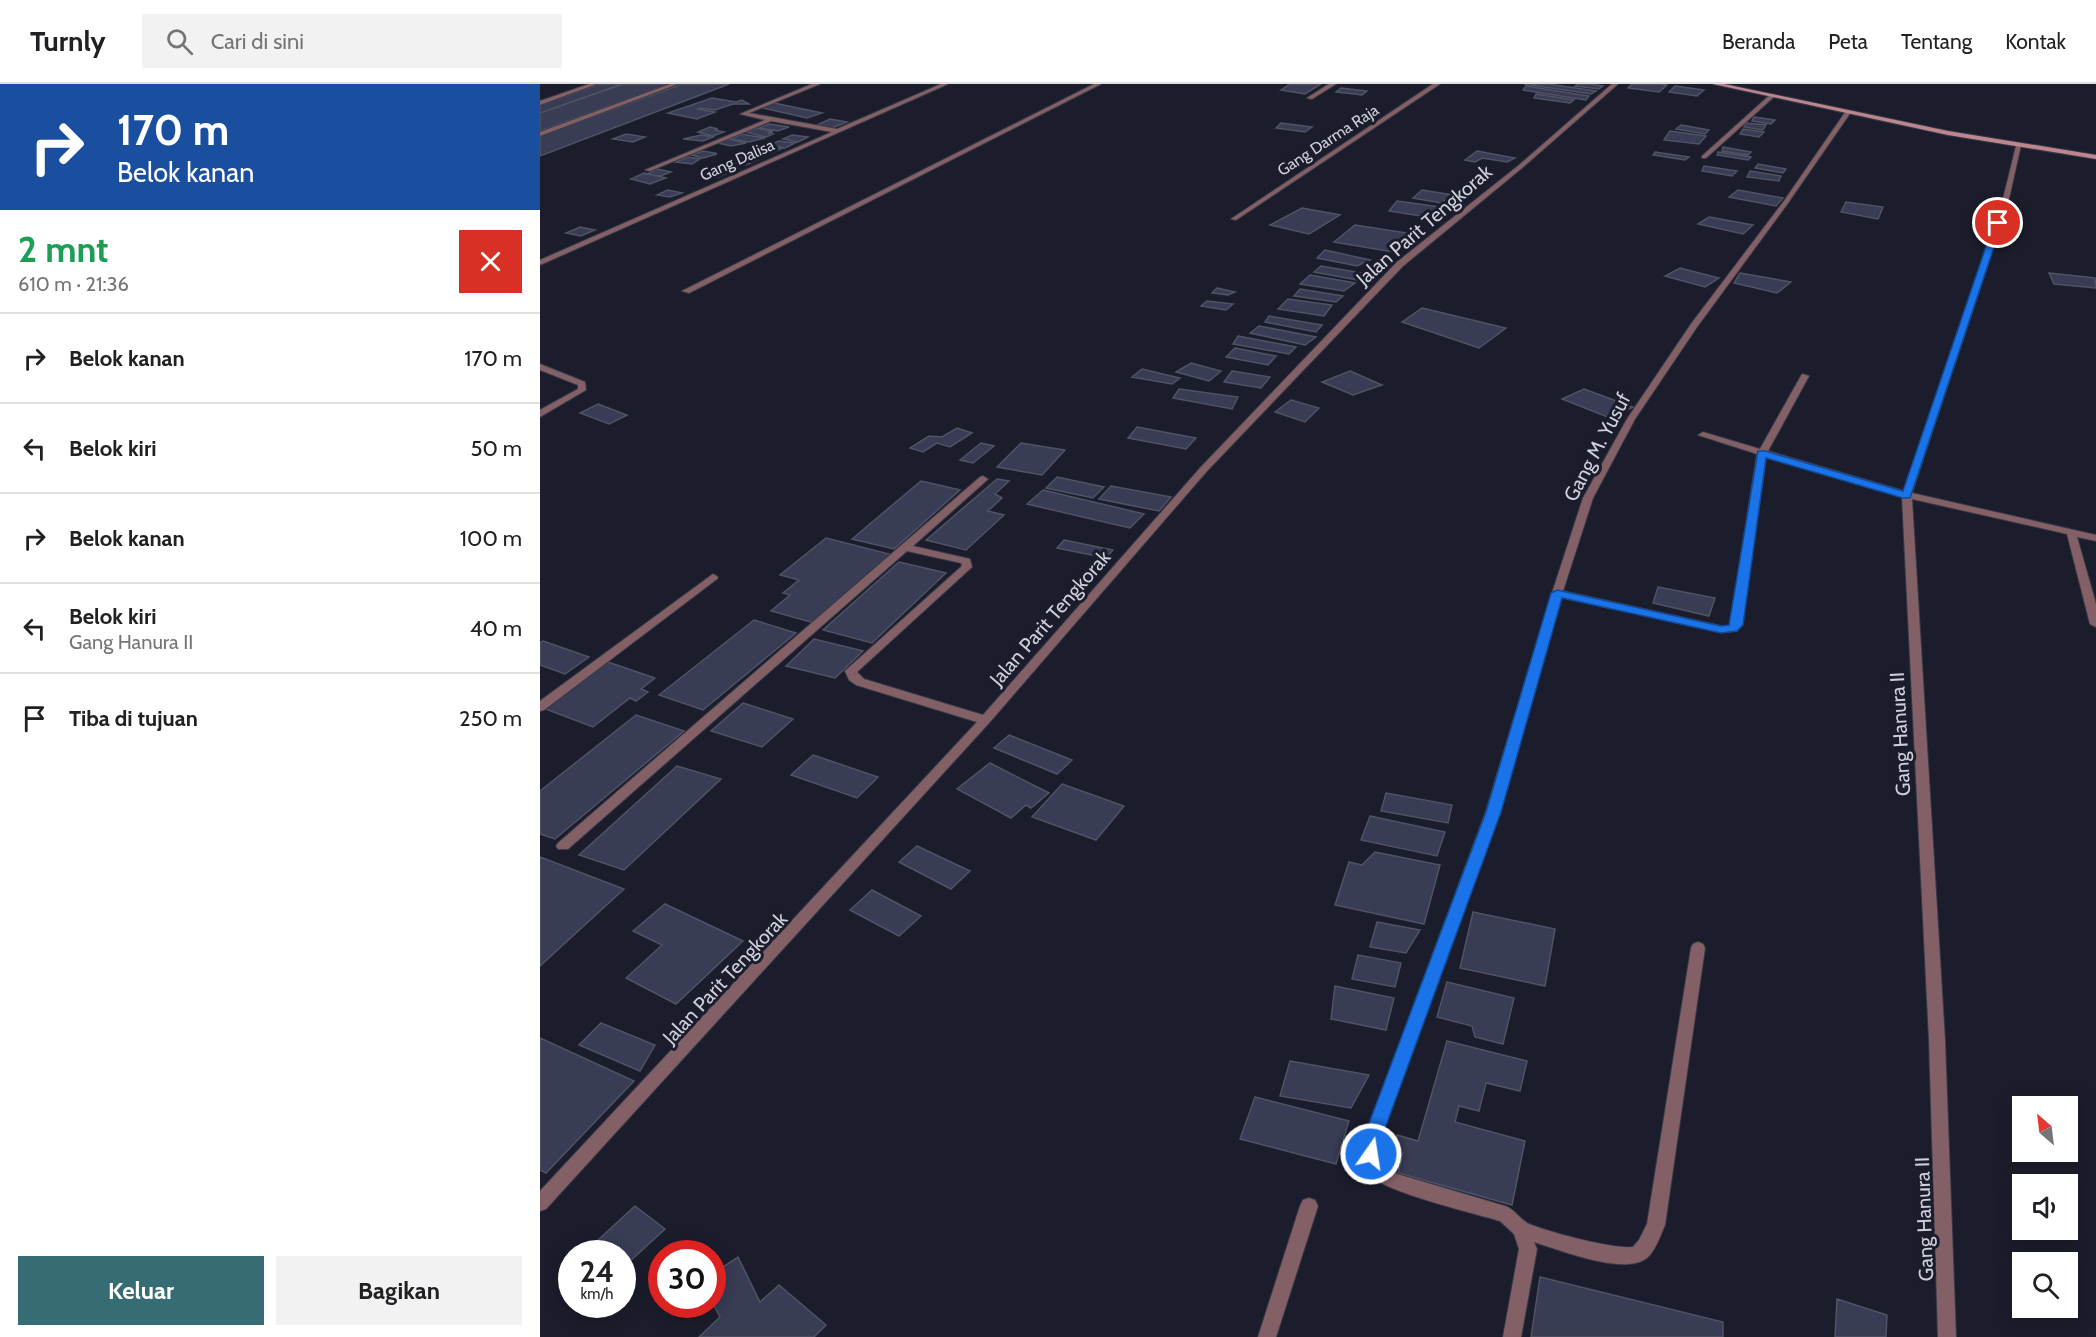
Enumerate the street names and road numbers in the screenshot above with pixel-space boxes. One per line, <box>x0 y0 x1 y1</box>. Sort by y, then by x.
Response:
street label: Gang Darma Raja <box>1274 100 1382 180</box>
street label: Gang Dalisa <box>697 135 778 185</box>
street label: Jalan Parit Tengkorak <box>1351 160 1497 291</box>
street label: Gang M. Yusuf <box>1558 388 1636 505</box>
street label: Jalan Parit Tengkorak <box>984 545 1115 691</box>
street label: Gang Hanura II <box>1885 671 1915 797</box>
street label: Jalan Parit Tengkorak <box>657 907 792 1050</box>
street label: Gang Hanura II <box>1910 1156 1938 1282</box>

